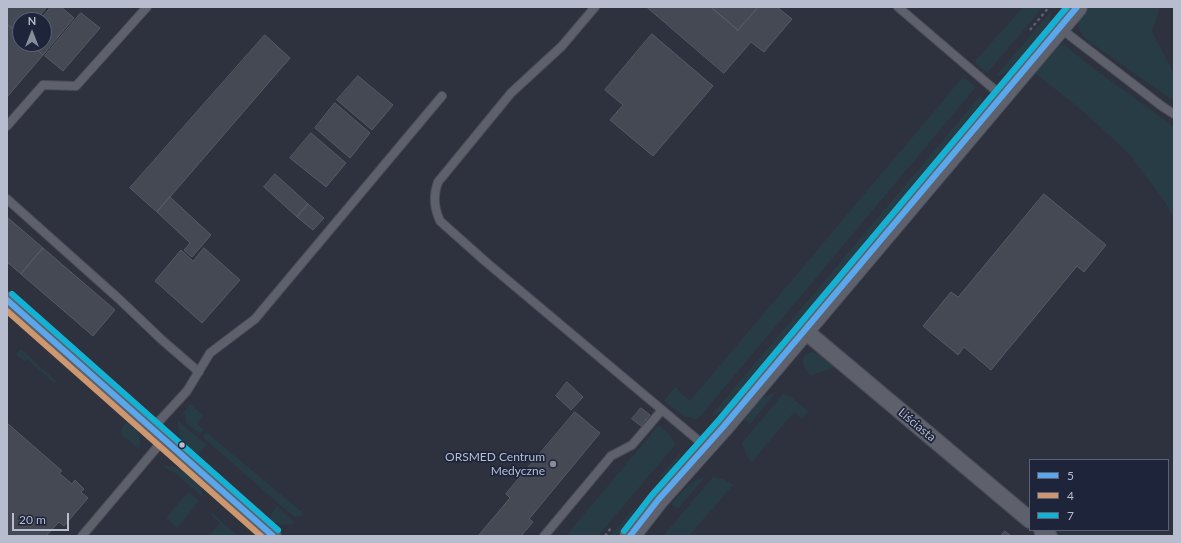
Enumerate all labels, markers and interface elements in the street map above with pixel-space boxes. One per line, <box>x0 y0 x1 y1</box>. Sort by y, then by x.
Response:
north arrow <box>12 12 52 52</box>
text: N <box>28 14 36 27</box>
street label: Liściasta <box>895 405 939 445</box>
unlabelled marker <box>177 440 187 450</box>
place label: ORSMED Centrum Medyczne <box>445 450 545 478</box>
marker: ORSMED Centrum Medyczne <box>548 459 558 469</box>
legend <box>1029 459 1169 531</box>
text: 5 <box>1067 468 1074 483</box>
text: 4 <box>1067 488 1074 503</box>
scale bar <box>14 505 71 531</box>
text: 7 <box>1067 508 1074 523</box>
text: 20 m <box>19 512 46 527</box>

